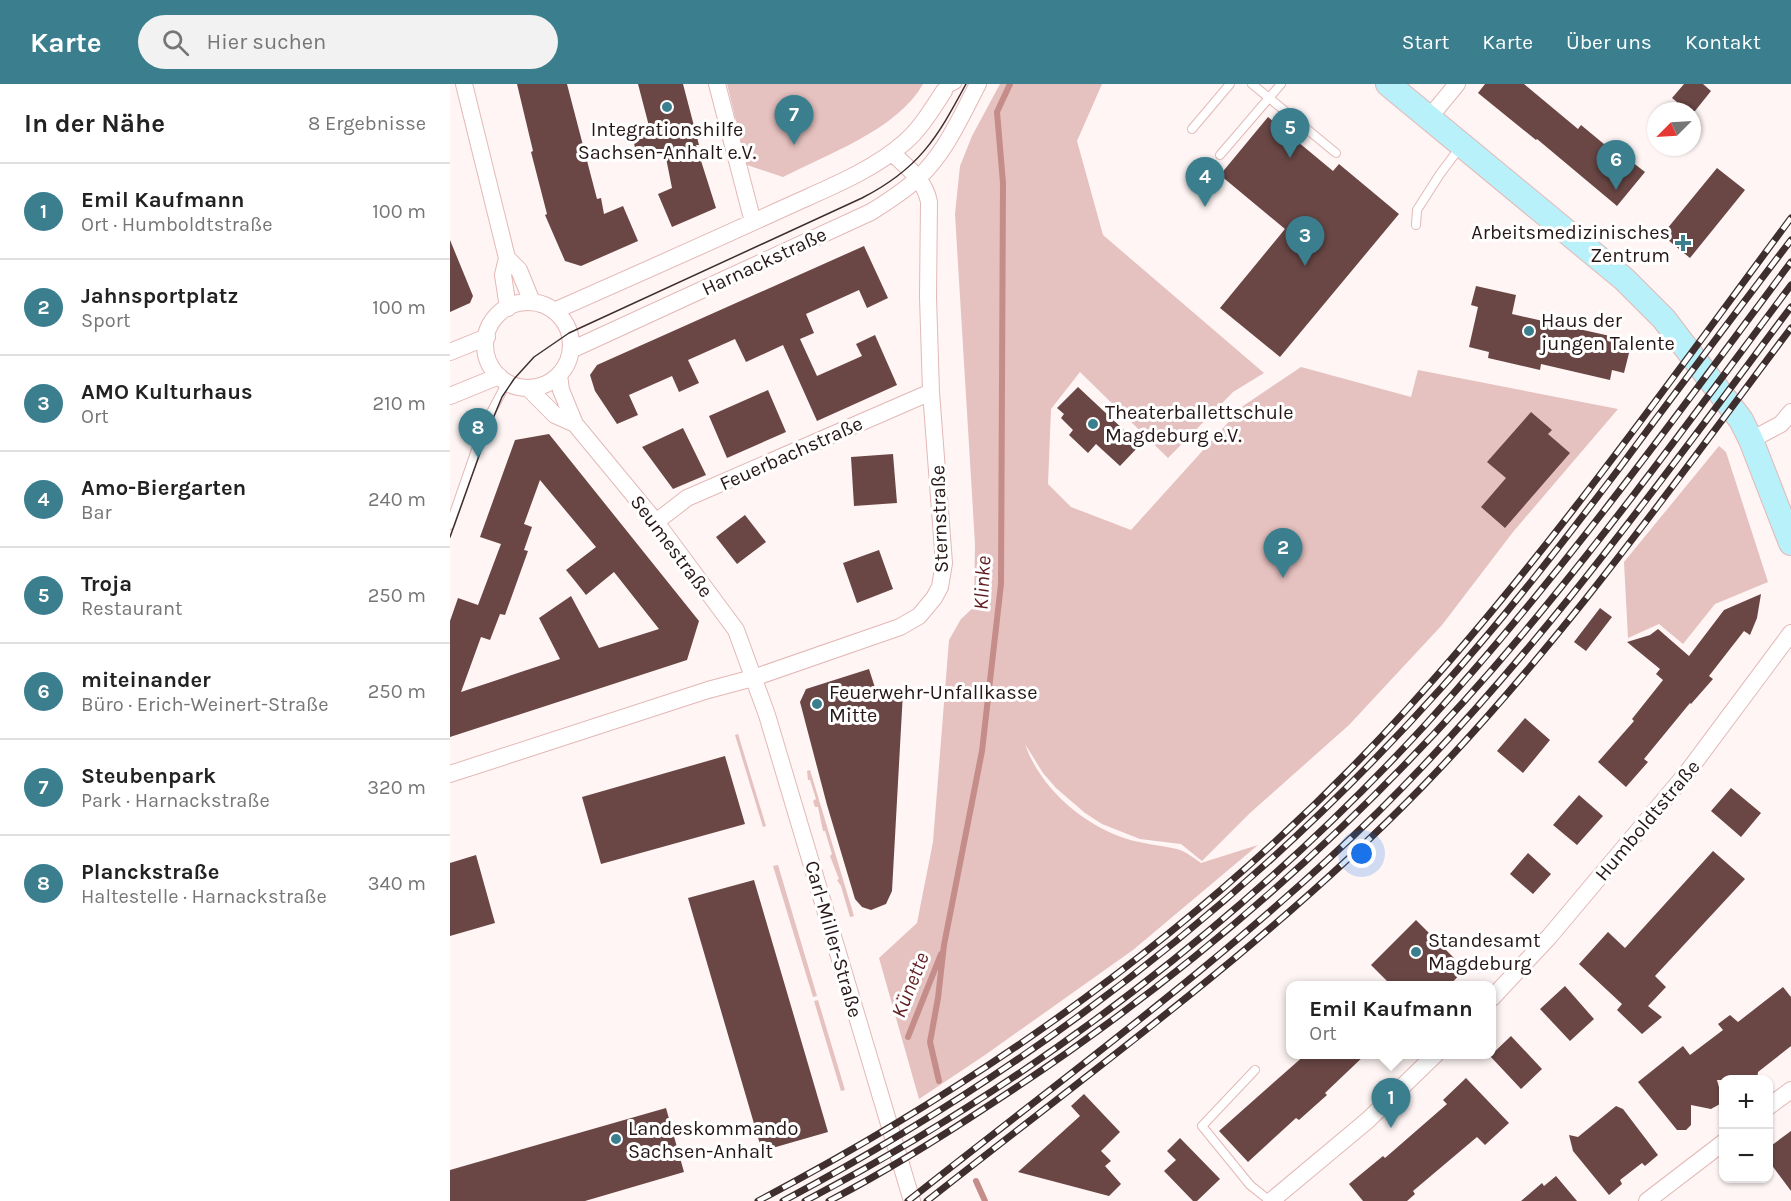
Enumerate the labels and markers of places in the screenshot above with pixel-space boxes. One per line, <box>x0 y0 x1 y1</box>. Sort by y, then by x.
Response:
pin: 7 <box>774 95 814 145</box>
marker: Integrationshilfe Sachsen-Anhalt e.V. <box>660 100 674 114</box>
pin: 5 <box>1270 109 1310 158</box>
place label: Integrationshilfe Sachsen-Anhalt e.V. <box>578 118 756 164</box>
pin: 6 <box>1596 141 1636 190</box>
pin: 4 <box>1186 158 1224 207</box>
pin: 3 <box>1286 216 1324 266</box>
place label: Arbeitsmedizinisches Zentrum <box>1471 221 1670 267</box>
marker: Arbeitsmedizinisches Zentrum <box>1674 234 1692 252</box>
place label: Haus der jungen Talente <box>1539 309 1675 355</box>
marker: Haus der jungen Talente <box>1522 324 1536 338</box>
place label: Theaterballettschule Magdeburg e.V. <box>1105 401 1294 447</box>
pin: 8 <box>459 408 498 458</box>
marker: Theaterballettschule Magdeburg e.V. <box>1086 417 1100 431</box>
pin: 2 <box>1264 528 1302 578</box>
place label: Feuerwehr-Unfallkasse Mitte <box>829 681 1038 727</box>
marker: Feuerwehr-Unfallkasse Mitte <box>810 697 824 711</box>
place label: Standesamt Magdeburg <box>1428 929 1541 975</box>
marker: Standesamt Magdeburg <box>1409 945 1423 959</box>
pin: 1 <box>1372 1078 1410 1128</box>
place label: Landeskommando Sachsen-Anhalt <box>628 1117 799 1163</box>
marker: Landeskommando Sachsen-Anhalt <box>609 1132 623 1146</box>

